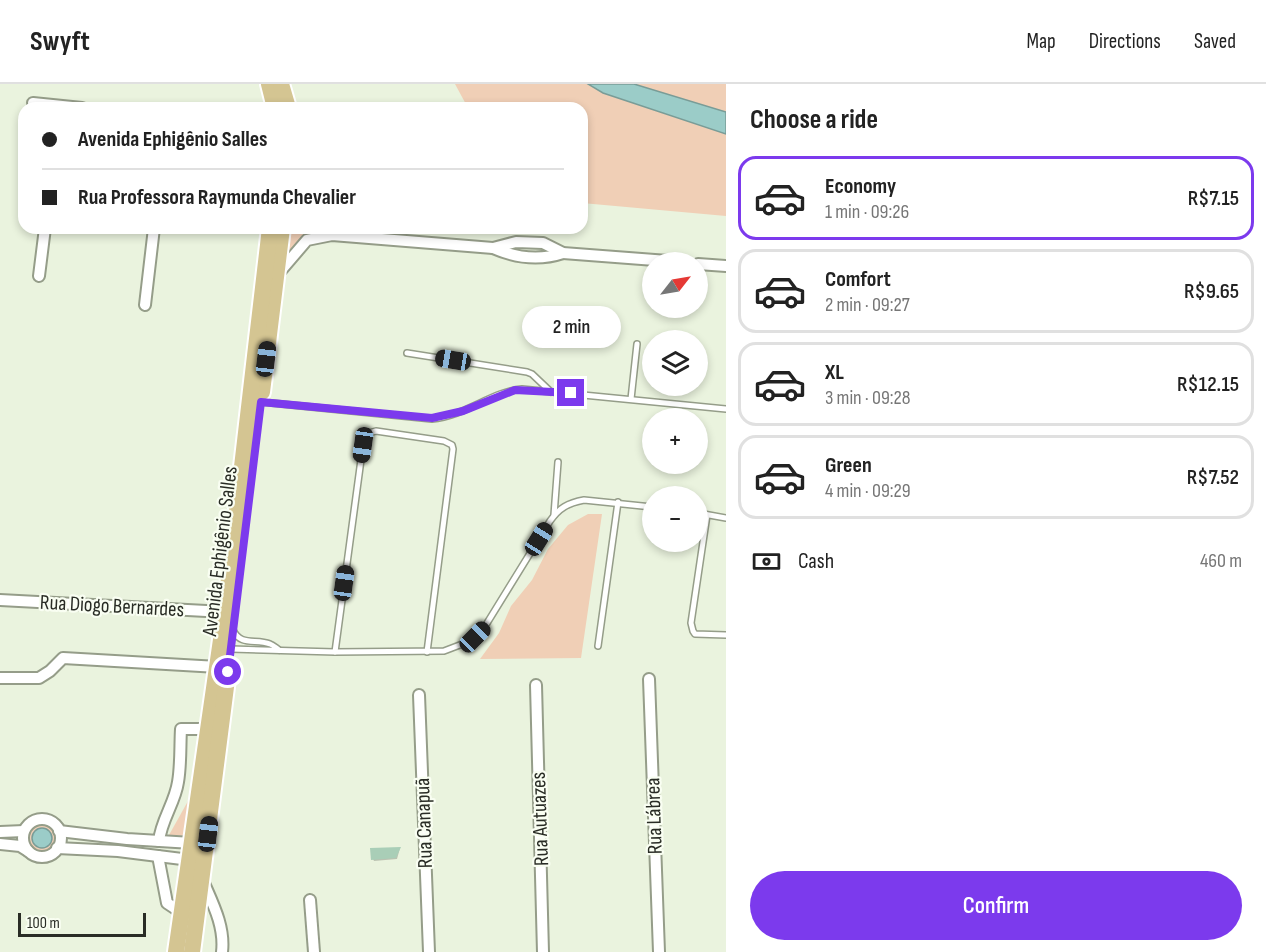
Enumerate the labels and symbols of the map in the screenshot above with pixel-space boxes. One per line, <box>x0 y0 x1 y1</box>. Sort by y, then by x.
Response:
north arrow <box>642 252 708 318</box>
callout: 2 min <box>522 306 620 348</box>
car <box>255 340 277 378</box>
car <box>434 348 472 372</box>
route end <box>557 379 584 406</box>
car <box>352 426 374 464</box>
street label: Avenida Ephigênio Salles <box>197 465 243 638</box>
car <box>522 519 556 559</box>
car <box>333 564 355 602</box>
street label: Rua Diogo Bernardes <box>39 590 185 622</box>
car <box>456 618 494 656</box>
route start <box>214 658 241 685</box>
street label: Rua Autuazes <box>526 772 554 866</box>
street label: Rua Canapuã <box>410 777 438 869</box>
street label: Rua Lábrea <box>640 777 668 855</box>
car <box>197 815 219 853</box>
scale bar <box>18 910 146 938</box>

